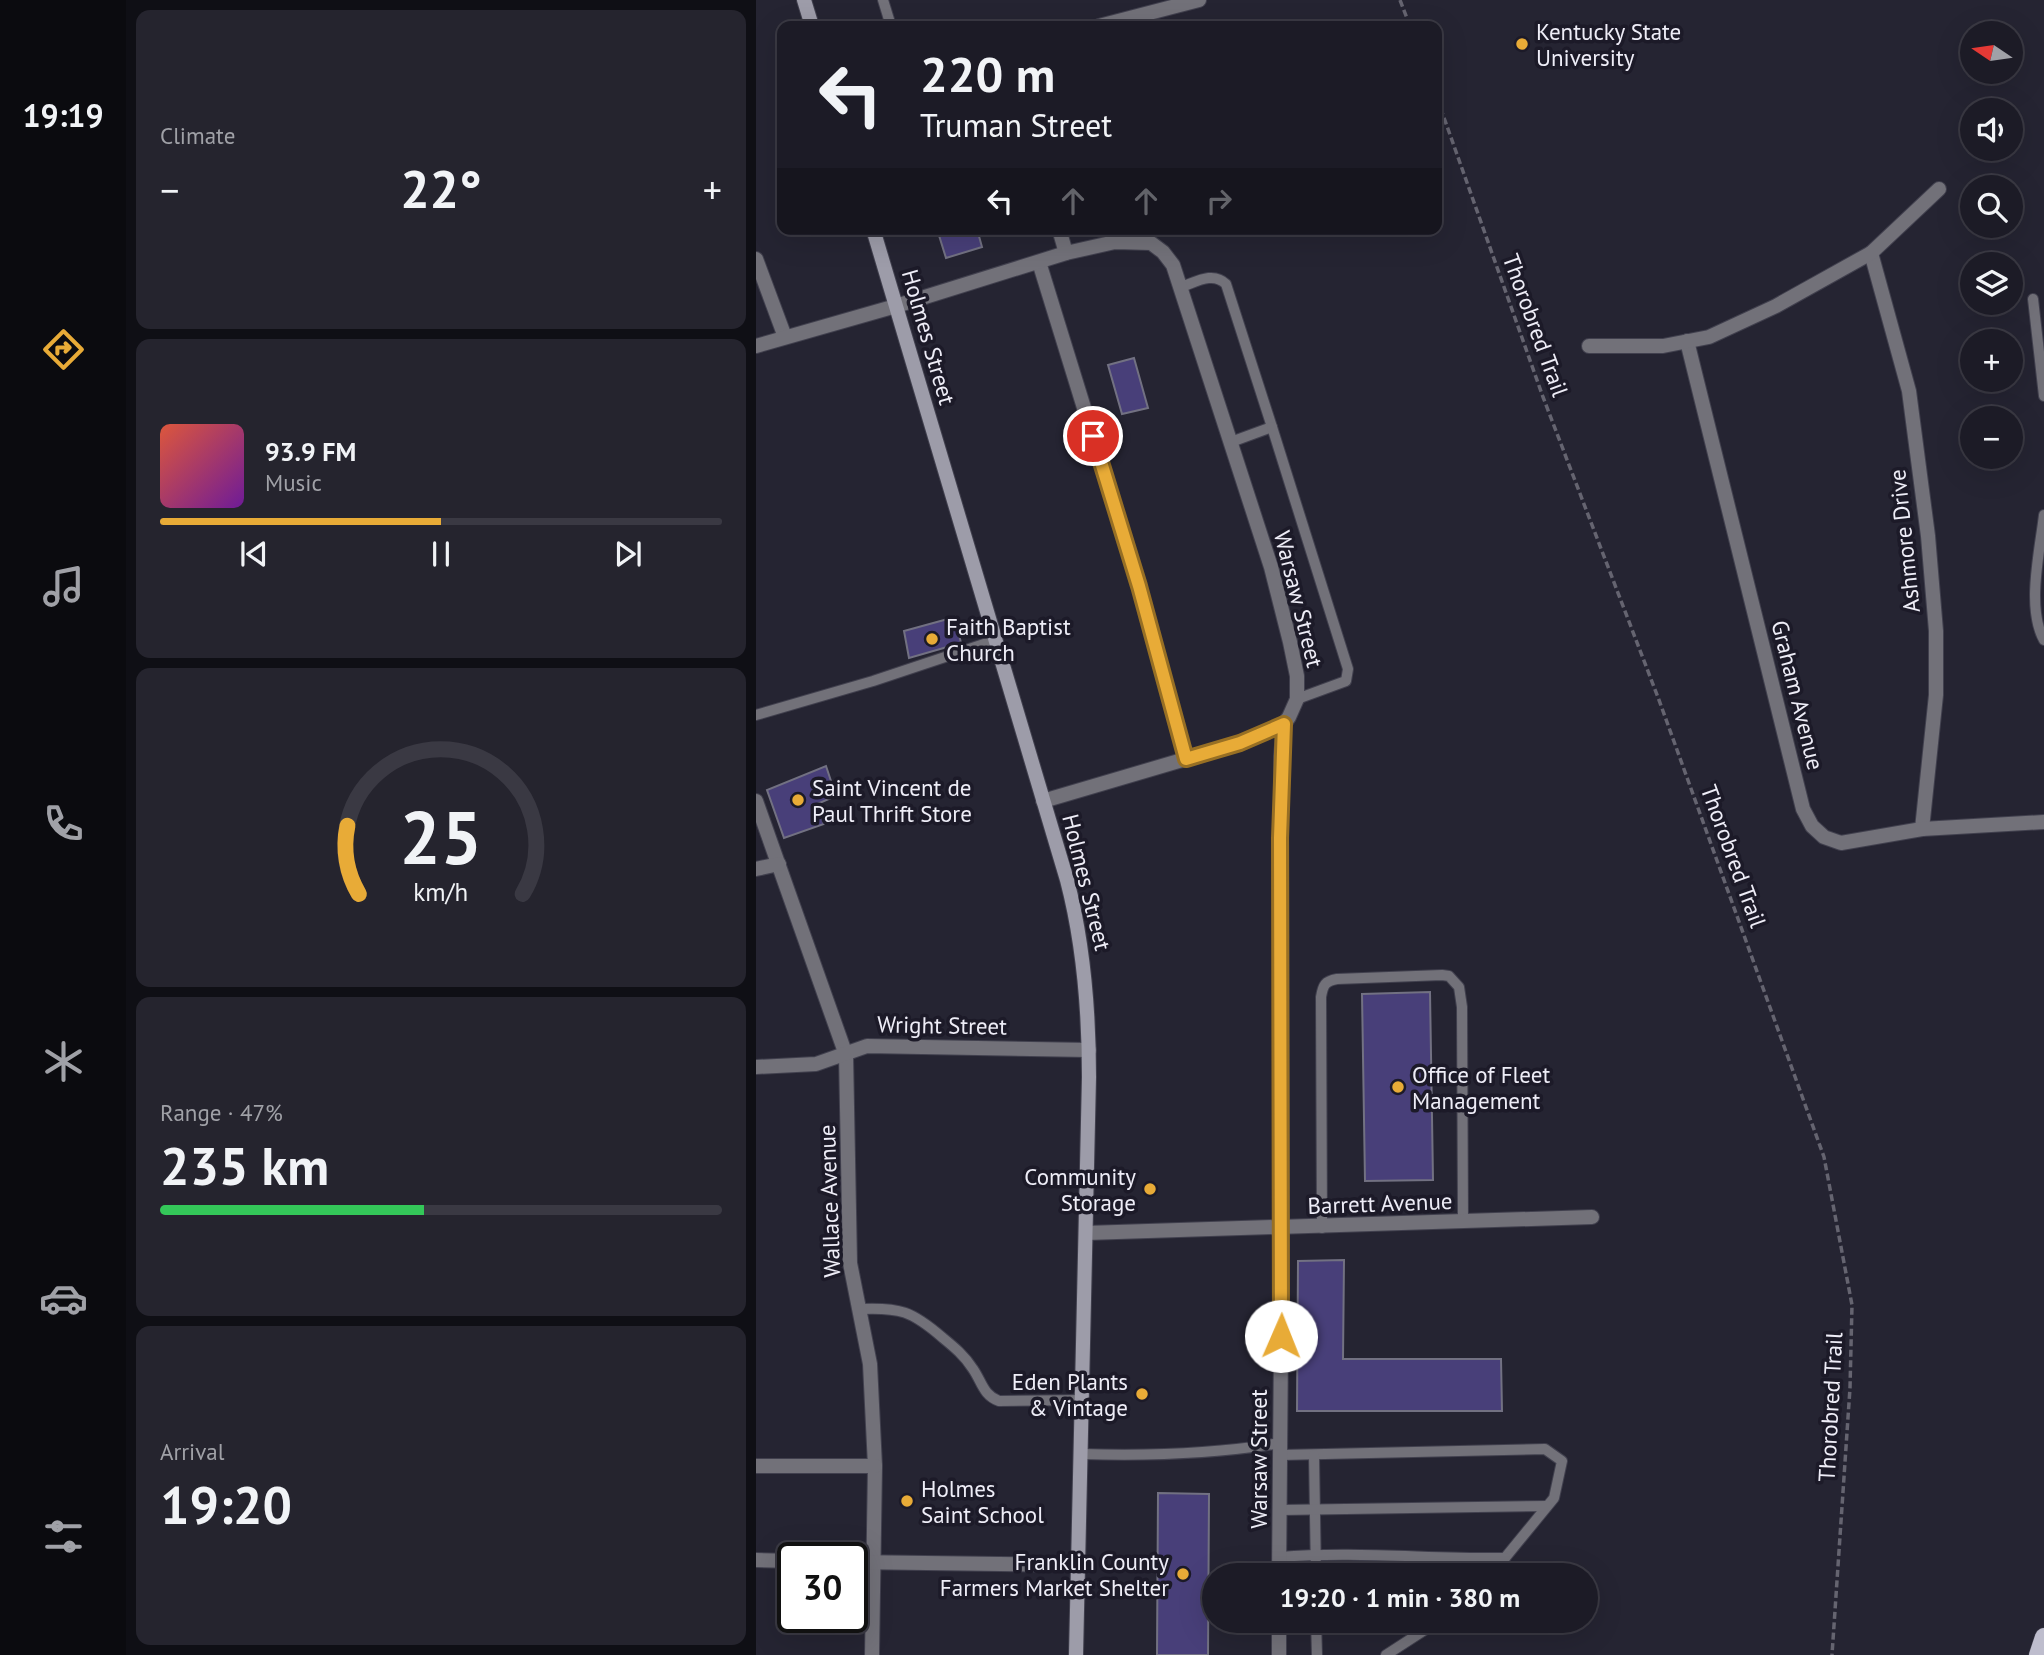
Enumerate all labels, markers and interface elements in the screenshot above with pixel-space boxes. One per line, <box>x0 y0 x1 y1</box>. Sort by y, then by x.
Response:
place label: Kentucky State University <box>1536 17 1681 72</box>
north arrow <box>1960 21 2023 84</box>
map controls <box>1960 21 2023 469</box>
marker: Kentucky State University <box>1514 36 1530 52</box>
text: 220 m <box>920 42 1055 106</box>
icon: left <box>805 49 896 140</box>
text: 19:19 <box>22 94 104 136</box>
button: sound <box>1960 98 2023 161</box>
text: Truman Street <box>920 104 1112 146</box>
text: Climate <box>160 121 235 150</box>
text: 22° <box>400 155 482 222</box>
text: − <box>160 165 179 214</box>
text: + <box>703 165 722 214</box>
button: search <box>1960 175 2023 238</box>
icon: left <box>981 182 1019 220</box>
icon: ahead <box>1054 182 1092 220</box>
icon: ahead <box>1127 182 1165 220</box>
icon: right <box>1200 182 1238 220</box>
street label: Thorobred Trail <box>1497 250 1575 401</box>
button: layers <box>1960 252 2023 315</box>
street label: Holmes Street <box>896 266 962 408</box>
icon: directions <box>39 325 88 374</box>
button: + <box>1960 329 2023 392</box>
pin <box>1063 406 1123 466</box>
button: − <box>1960 406 2023 469</box>
icon: arrive <box>1074 417 1112 455</box>
text: 93.9 FM <box>265 435 356 468</box>
text: Music <box>265 468 322 497</box>
street label: Ashmore Drive <box>1882 468 1926 614</box>
street label: Warsaw Street <box>1268 528 1330 670</box>
icon: previous <box>235 535 273 573</box>
icon: pause <box>422 535 460 573</box>
icon: next <box>609 535 647 573</box>
icon: music <box>39 562 88 611</box>
place label: Faith Baptist Church <box>946 612 1071 667</box>
street label: Graham Avenue <box>1765 617 1831 773</box>
marker: Faith Baptist Church <box>924 631 940 647</box>
place label: Saint Vincent de Paul Thrift Store <box>812 773 972 828</box>
street label: Thorobred Trail <box>1695 781 1773 932</box>
text: 25 <box>400 790 482 884</box>
marker: Saint Vincent de Paul Thrift Store <box>790 792 806 808</box>
icon: phone <box>39 799 88 848</box>
street label: Holmes Street <box>1056 811 1118 953</box>
text: km/h <box>414 875 468 907</box>
street label: Wright Street <box>877 1009 1007 1041</box>
icon: climate <box>39 1037 88 1086</box>
place label: Office of Fleet Management <box>1412 1060 1550 1115</box>
marker: Office of Fleet Management <box>1390 1079 1406 1095</box>
text: Range · 47% <box>160 1098 283 1127</box>
street label: Wallace Avenue <box>812 1124 846 1278</box>
text: 235 km <box>160 1132 329 1199</box>
place label: Community Storage <box>1024 1162 1136 1217</box>
marker: Community Storage <box>1142 1181 1158 1197</box>
street label: Barrett Avenue <box>1307 1186 1453 1220</box>
icon: car <box>39 1274 88 1323</box>
position arrow <box>1244 1299 1318 1373</box>
street label: Thorobred Trail <box>1812 1331 1848 1483</box>
place label: Eden Plants & Vintage <box>1012 1367 1128 1422</box>
marker: Eden Plants & Vintage <box>1134 1386 1150 1402</box>
street label: Warsaw Street <box>1244 1389 1273 1529</box>
text: Arrival <box>160 1437 224 1466</box>
text: 19:20 <box>160 1471 292 1538</box>
place label: Holmes Saint School <box>921 1474 1044 1529</box>
marker: Holmes Saint School <box>899 1493 915 1509</box>
icon: filters <box>39 1512 88 1561</box>
speed limit sign: 30 <box>777 1542 868 1633</box>
place label: Franklin County Farmers Market Shelter <box>940 1547 1169 1602</box>
marker: Franklin County Farmers Market Shelter <box>1175 1566 1191 1582</box>
text: 19:20 · 1 min · 380 m <box>1280 1581 1520 1614</box>

